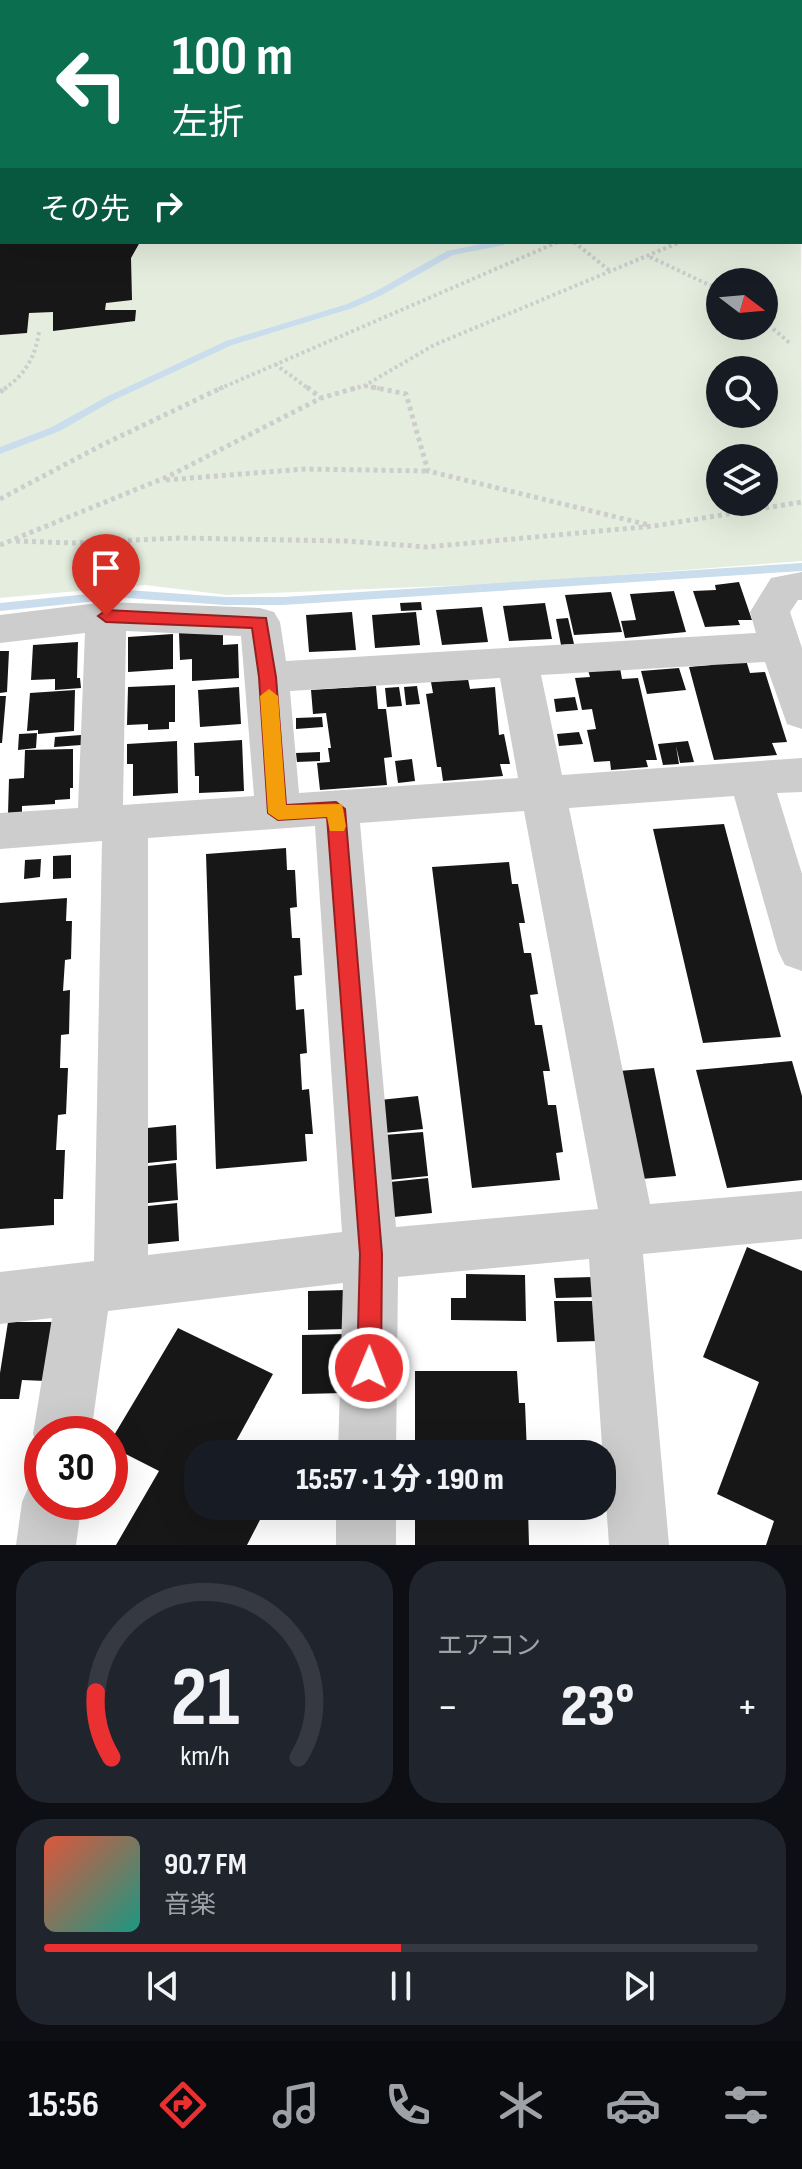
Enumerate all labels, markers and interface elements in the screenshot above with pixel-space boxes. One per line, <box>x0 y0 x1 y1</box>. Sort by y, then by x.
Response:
text: 100 m <box>172 24 293 91</box>
icon: left <box>40 32 144 136</box>
text: 左折 <box>172 102 244 145</box>
icon: right <box>146 184 190 228</box>
text: その先 <box>40 192 130 228</box>
north arrow <box>706 268 778 340</box>
map controls <box>706 268 778 516</box>
button: search <box>706 356 778 428</box>
button: layers <box>706 444 778 516</box>
pin <box>72 534 140 616</box>
icon: arrive <box>84 546 128 590</box>
position arrow <box>327 1326 411 1410</box>
speed limit sign: 30 <box>24 1416 128 1520</box>
text: 15:57 · 1 分 · 190 m <box>296 1462 504 1498</box>
text: エアコン <box>437 1631 541 1662</box>
text: 21 <box>170 1649 239 1749</box>
text: 23° <box>561 1671 634 1743</box>
text: − <box>437 1681 459 1734</box>
text: + <box>736 1681 758 1734</box>
text: km/h <box>180 1739 229 1774</box>
text: 90.7 FM <box>164 1847 247 1883</box>
text: 音楽 <box>164 1890 216 1921</box>
icon: previous <box>141 1964 185 2008</box>
icon: pause <box>379 1964 423 2008</box>
icon: next <box>617 1964 661 2008</box>
icon: directions <box>155 2077 211 2133</box>
icon: music <box>268 2077 324 2133</box>
icon: phone <box>380 2077 436 2133</box>
icon: climate <box>493 2077 549 2133</box>
icon: car <box>605 2077 661 2133</box>
icon: filters <box>718 2077 774 2133</box>
text: 15:56 <box>28 2084 99 2127</box>

